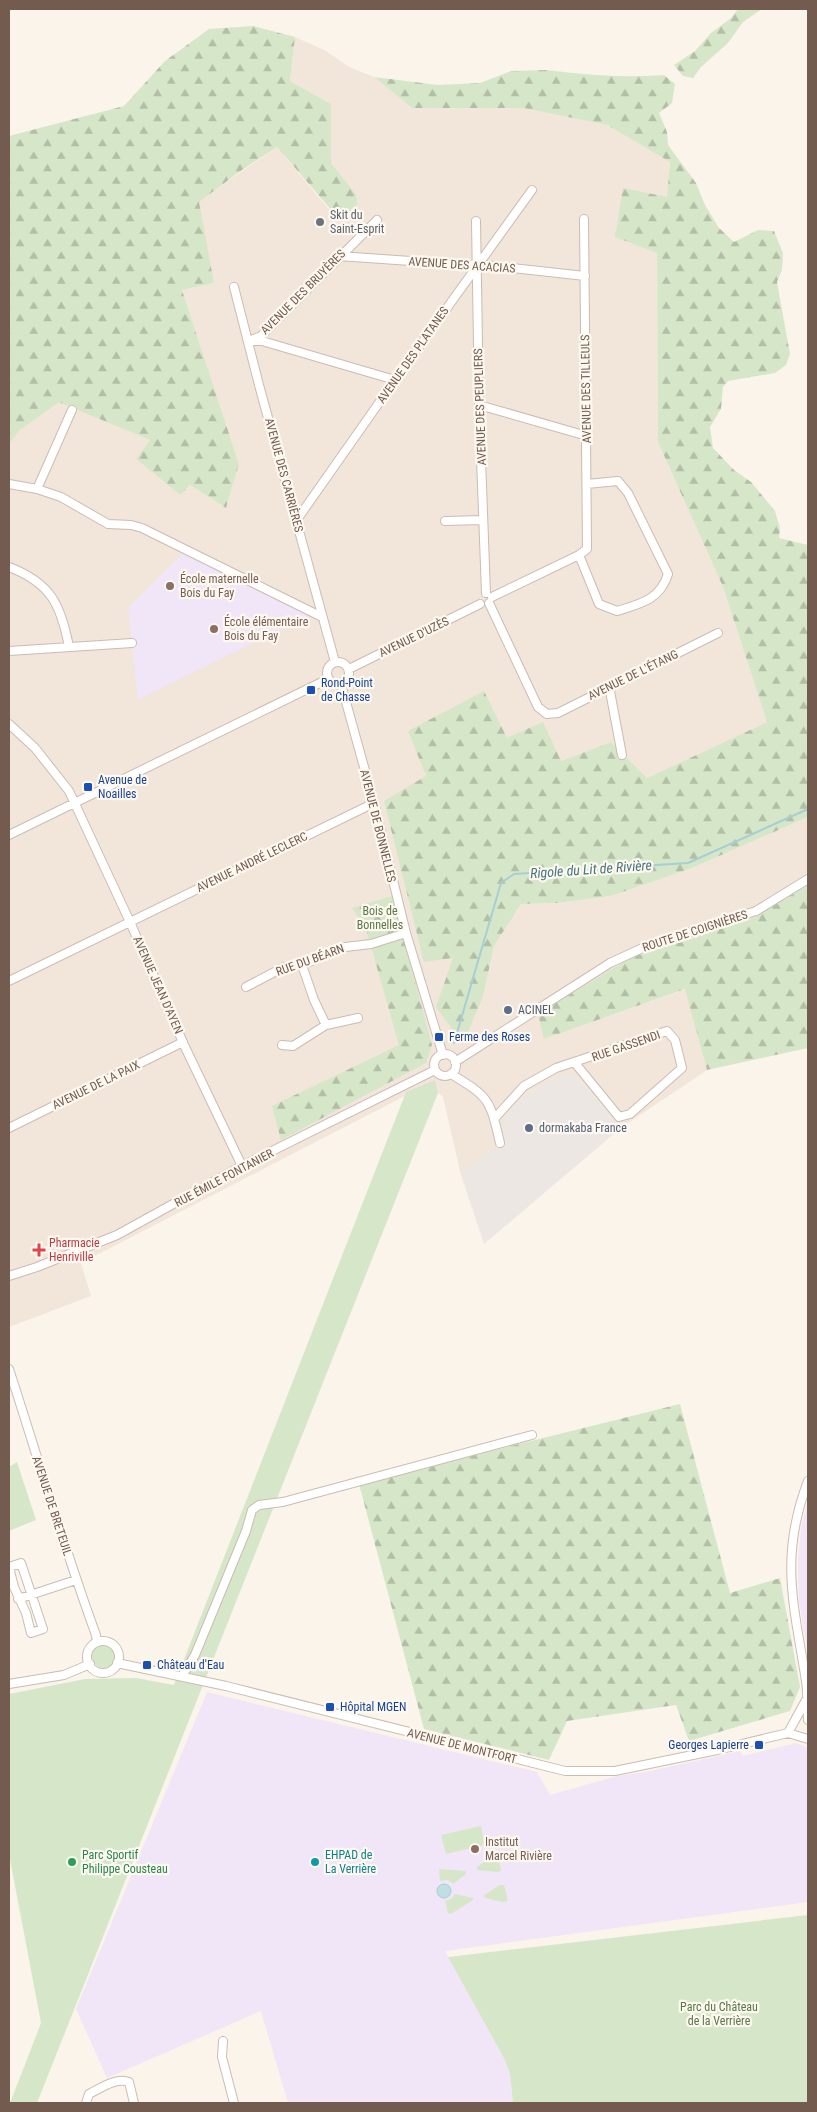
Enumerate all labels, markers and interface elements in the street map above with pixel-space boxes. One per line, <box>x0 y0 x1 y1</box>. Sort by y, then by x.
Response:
place label: Skit du Saint-Esprit <box>330 208 385 236</box>
marker: Skit du Saint-Esprit <box>314 216 326 228</box>
street label: AVENUE DES BRUYÈRES <box>257 246 348 337</box>
street label: AVENUE DES ACACIAS <box>408 254 516 276</box>
street label: AVENUE DES PLATANES <box>374 304 452 406</box>
street label: AVENUE DES TILLEULS <box>578 334 594 444</box>
street label: AVENUE DES PEUPLIERS <box>471 348 489 466</box>
street label: AVENUE DES CARRIÈRES <box>262 416 307 534</box>
place label: École maternelle Bois du Fay <box>180 571 259 600</box>
marker: École maternelle Bois du Fay <box>164 580 176 592</box>
street label: AVENUE D'UZÈS <box>376 613 451 660</box>
place label: École élémentaire Bois du Fay <box>224 614 309 643</box>
marker: École élémentaire Bois du Fay <box>208 623 220 635</box>
street label: AVENUE DE L'ÉTANG <box>585 646 680 703</box>
place label: Rond-Point de Chasse <box>321 676 373 704</box>
marker: Rond-Point de Chasse <box>305 684 317 696</box>
street label: AVENUE DE BONNELLES <box>357 768 399 884</box>
place label: Avenue de Noailles <box>98 773 147 801</box>
marker: Avenue de Noailles <box>82 781 94 793</box>
street label: AVENUE ANDRÉ LECLERC <box>194 828 310 895</box>
water label: Rigole du Lit de Rivière <box>530 857 652 881</box>
park label: Bois de Bonnelles <box>357 904 403 932</box>
street label: ROUTE DE COIGNIÈRES <box>640 906 749 955</box>
street label: AVENUE JEAN D'AYEN <box>130 934 186 1036</box>
street label: RUE DU BÉARN <box>274 940 346 979</box>
place label: ACINEL <box>518 1003 554 1017</box>
marker: ACINEL <box>502 1004 514 1016</box>
street label: RUE GASSENDI <box>590 1028 662 1064</box>
place label: Ferme des Roses <box>449 1030 530 1044</box>
marker: Ferme des Roses <box>433 1031 445 1043</box>
street label: AVENUE DE LA PAIX <box>50 1058 142 1112</box>
place label: dormakaba France <box>539 1121 627 1135</box>
marker: dormakaba France <box>523 1122 535 1134</box>
street label: RUE ÉMILE FONTANIER <box>172 1145 276 1210</box>
place label: Pharmacie Henriville <box>49 1236 100 1264</box>
marker: Pharmacie Henriville <box>33 1244 45 1256</box>
street label: AVENUE DE BRETEUIL <box>29 1454 75 1558</box>
place label: Château d'Eau <box>157 1658 225 1672</box>
marker: Château d'Eau <box>141 1659 153 1671</box>
place label: Hôpital MGEN <box>340 1700 407 1714</box>
marker: Hôpital MGEN <box>324 1701 336 1713</box>
street label: AVENUE DE MONTFORT <box>406 1726 518 1766</box>
place label: Georges Lapierre <box>668 1738 749 1752</box>
marker: Georges Lapierre <box>753 1739 765 1751</box>
place label: Institut Marcel Rivière <box>485 1835 552 1863</box>
marker: Institut Marcel Rivière <box>469 1843 481 1855</box>
place label: Parc Sportif Philippe Cousteau <box>82 1848 168 1876</box>
place label: EHPAD de La Verrière <box>325 1848 377 1876</box>
marker: Parc Sportif Philippe Cousteau <box>66 1856 78 1868</box>
marker: EHPAD de La Verrière <box>309 1856 321 1868</box>
park label: Parc du Château de la Verrière <box>680 2000 758 2028</box>

